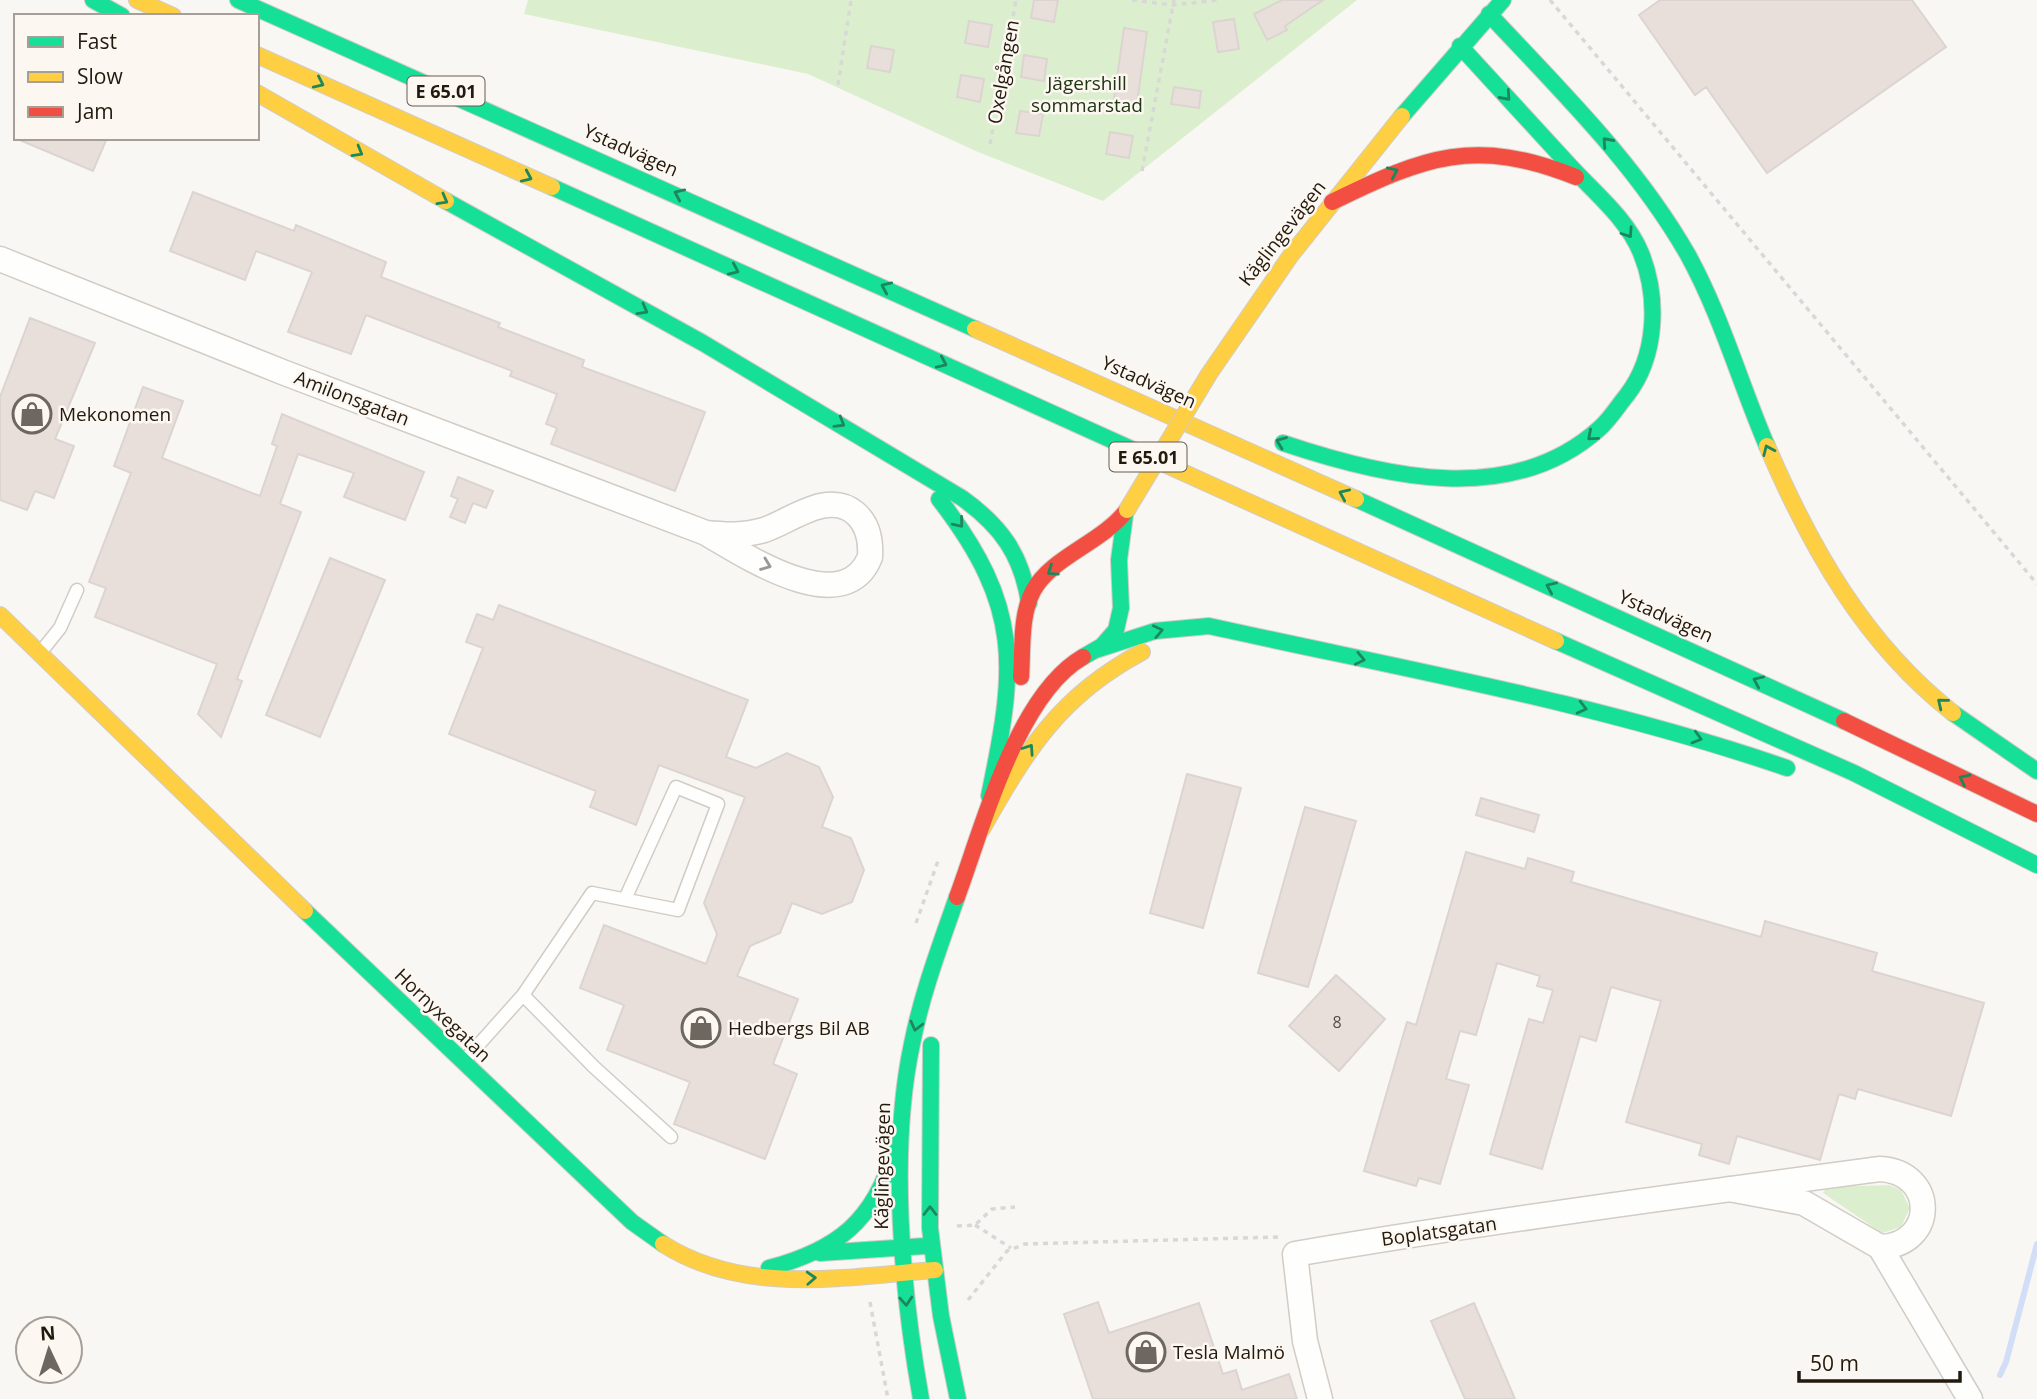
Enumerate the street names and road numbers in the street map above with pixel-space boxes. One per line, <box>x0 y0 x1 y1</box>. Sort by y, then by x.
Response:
street label: Oxelgången <box>981 18 1025 126</box>
road number: E 65.01 <box>408 76 485 106</box>
street label: Ystadvägen <box>579 118 683 182</box>
street label: Käglingevägen <box>1233 175 1331 291</box>
street label: Ystadvägen <box>1097 350 1201 414</box>
street label: Amilonsgatan <box>291 364 413 432</box>
road number: E 65.01 <box>1110 443 1186 472</box>
street label: Ystadvägen <box>1614 584 1718 648</box>
street label: Hornyxegatan <box>389 962 497 1068</box>
street label: Käglingevägen <box>868 1102 896 1230</box>
street label: Boplatsgatan <box>1380 1210 1498 1252</box>

